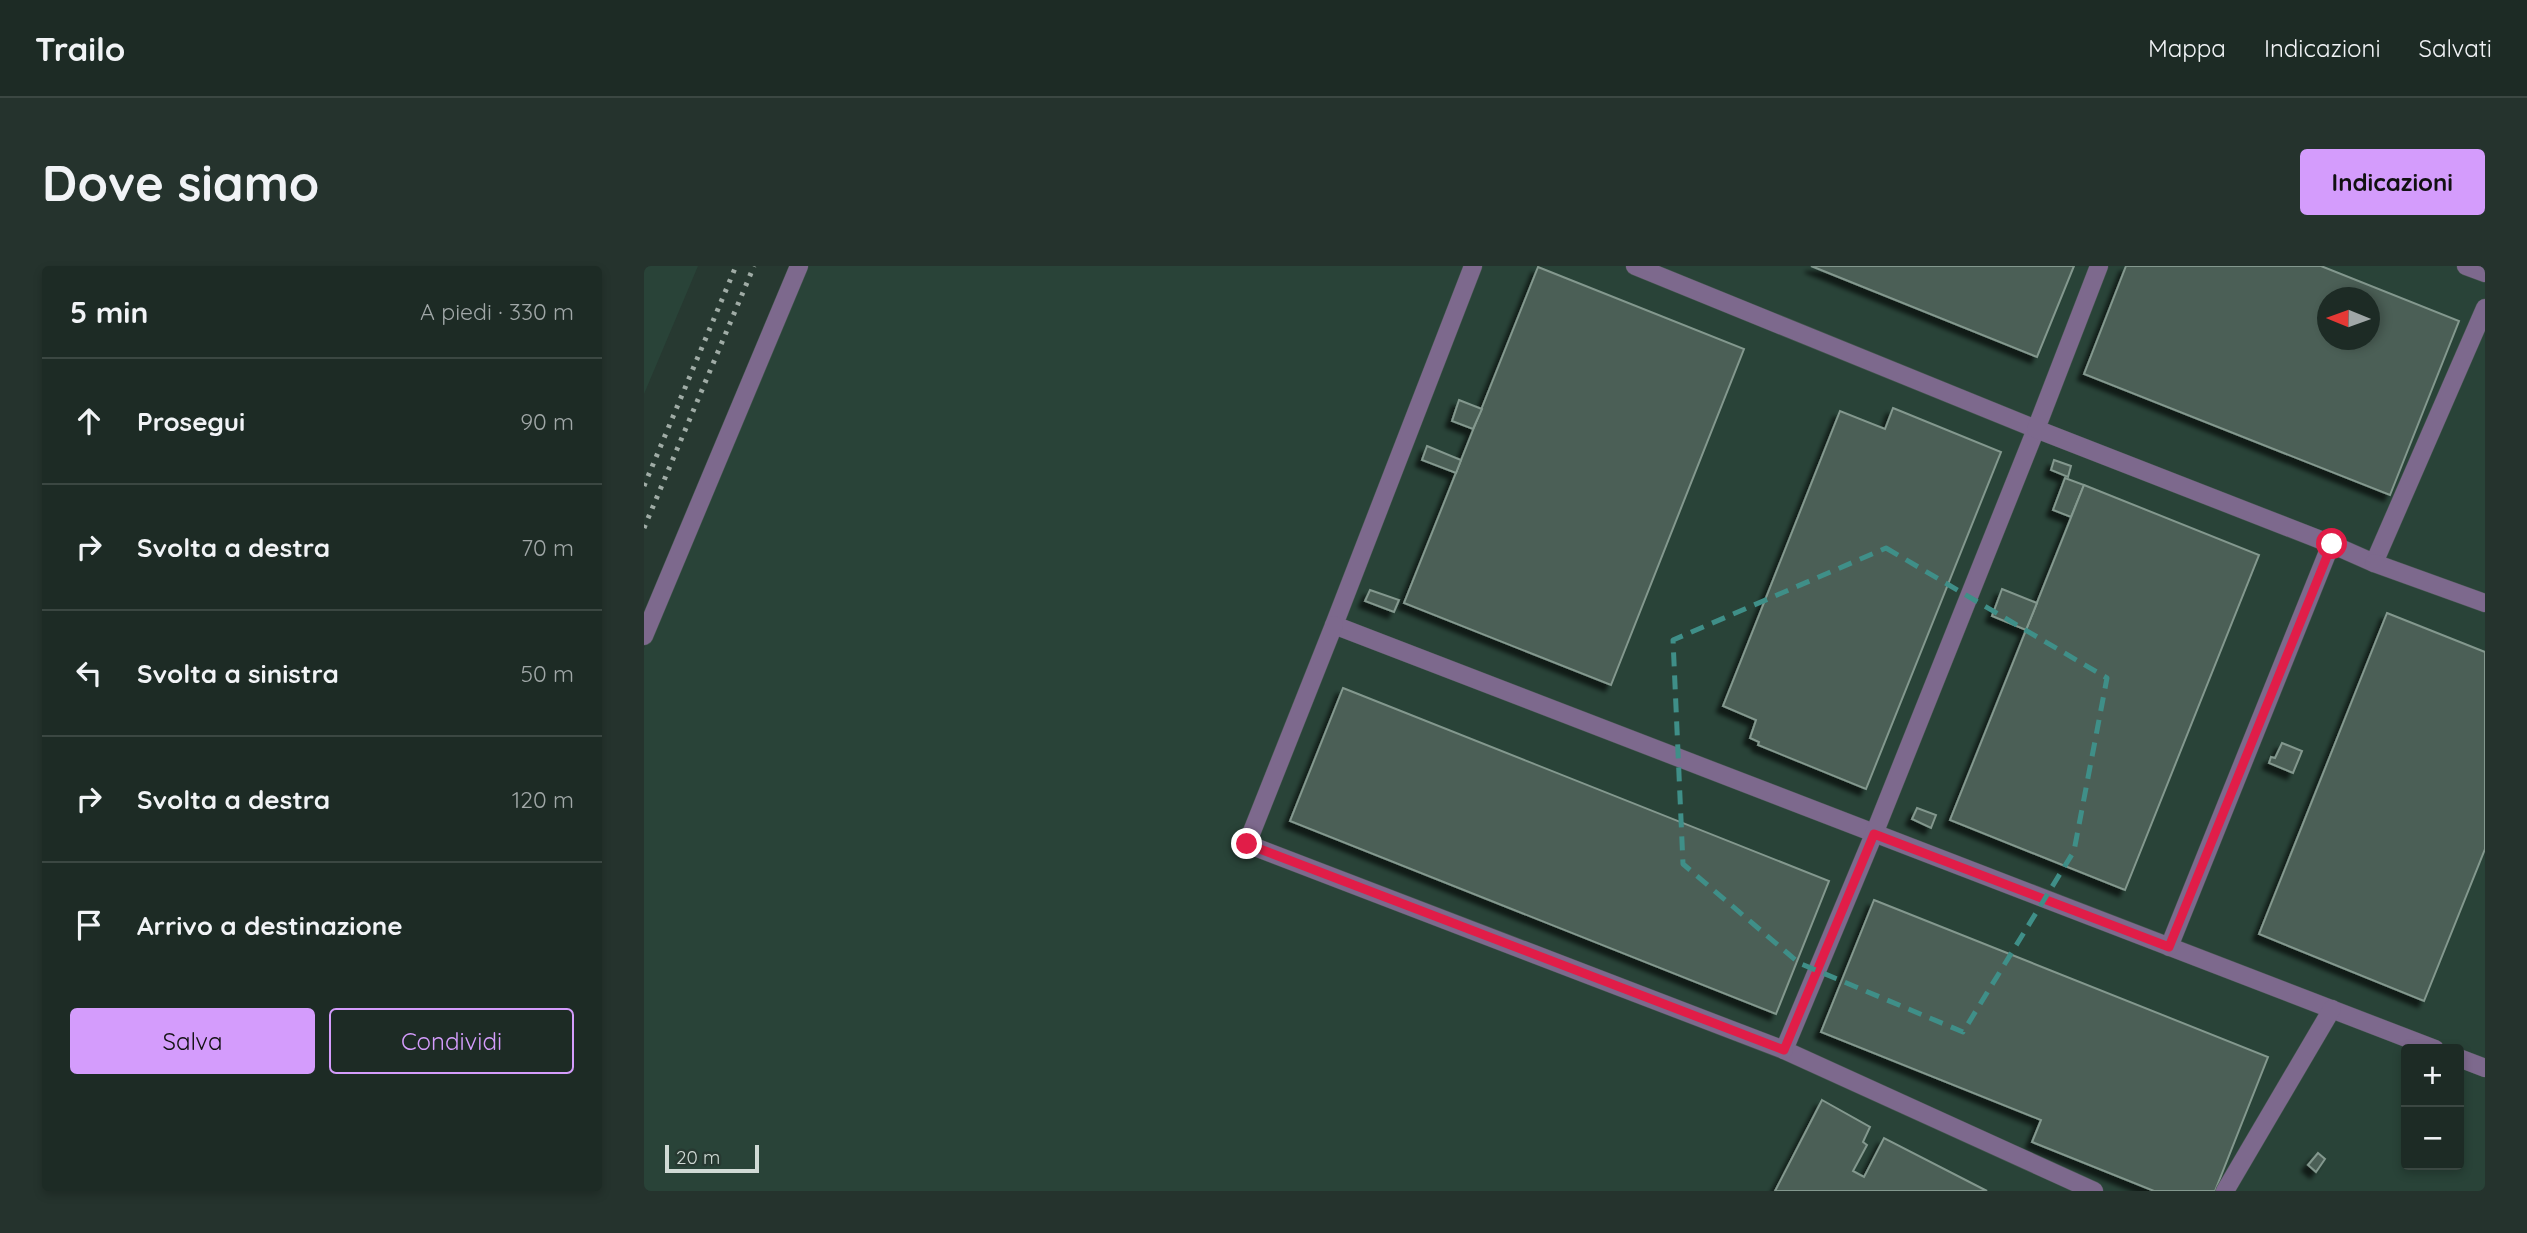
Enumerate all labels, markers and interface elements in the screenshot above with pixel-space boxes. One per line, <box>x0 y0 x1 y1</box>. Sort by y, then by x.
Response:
text: Trailo <box>35 28 125 69</box>
text: Mappa <box>2148 33 2226 63</box>
text: Indicazioni <box>2264 33 2381 63</box>
text: Salvati <box>2419 33 2492 63</box>
button: Indicazioni <box>2300 149 2485 215</box>
text: Dove siamo <box>42 152 319 213</box>
north arrow <box>2317 287 2380 350</box>
text: 5 min <box>70 293 148 331</box>
text: A piedi · 330 m <box>420 297 574 326</box>
icon: ahead <box>70 402 108 440</box>
text: Prosegui <box>137 405 245 438</box>
text: 90 m <box>520 407 574 436</box>
icon: right <box>70 528 108 566</box>
route start <box>2316 528 2347 559</box>
text: Svolta a destra <box>137 531 330 564</box>
text: 70 m <box>521 533 574 562</box>
icon: left <box>70 654 108 692</box>
text: Svolta a sinistra <box>137 657 339 690</box>
text: 50 m <box>521 659 574 688</box>
icon: right <box>70 780 108 818</box>
text: Svolta a destra <box>137 783 330 816</box>
text: 120 m <box>512 785 574 814</box>
route end <box>1231 828 1262 859</box>
icon: arrive <box>70 906 108 944</box>
text: Arrivo a destinazione <box>137 909 403 942</box>
button: Salva <box>70 1008 315 1074</box>
button: Condividi <box>329 1008 574 1074</box>
map controls <box>2401 1044 2464 1170</box>
button: + <box>2401 1044 2464 1107</box>
button: − <box>2401 1107 2464 1170</box>
scale bar <box>665 1142 760 1174</box>
text: 20 m <box>676 1145 720 1169</box>

